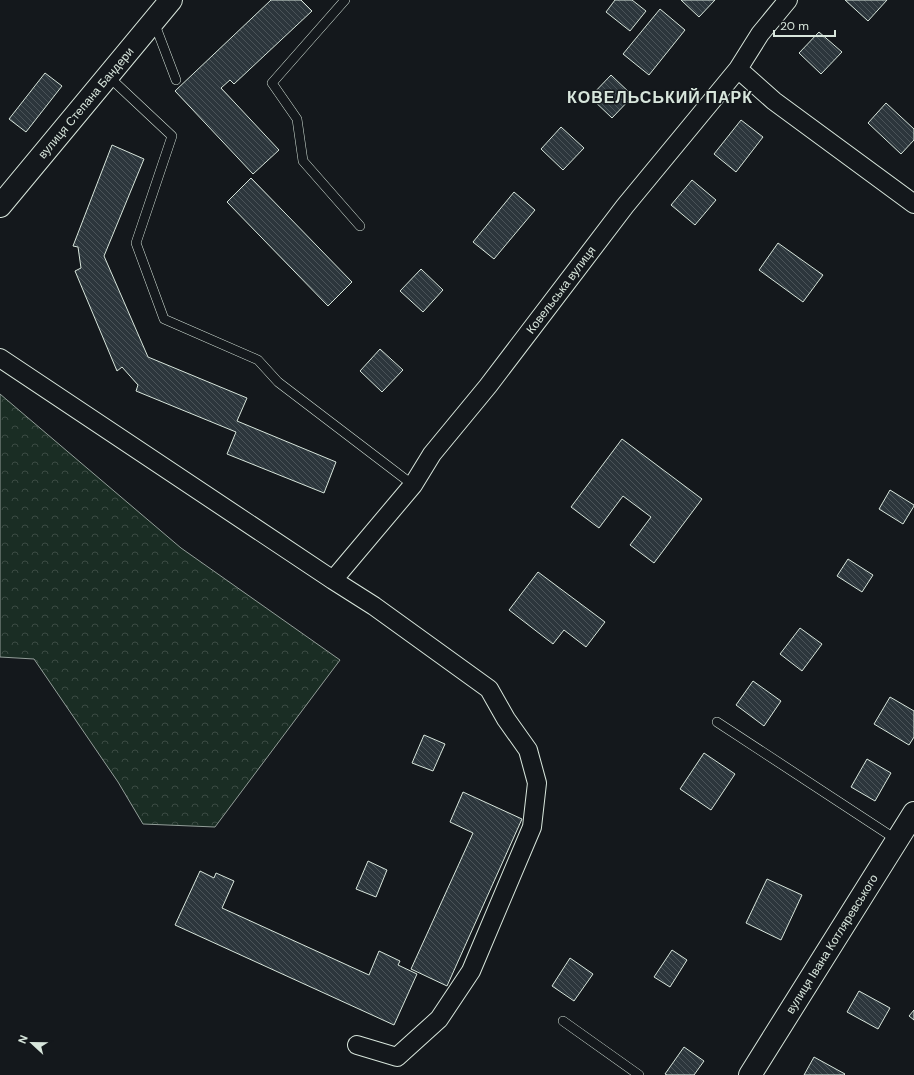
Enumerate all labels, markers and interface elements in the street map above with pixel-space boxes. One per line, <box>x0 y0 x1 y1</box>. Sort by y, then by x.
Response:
scale bar <box>774 12 835 38</box>
text: 20 m <box>780 18 809 34</box>
street label: вулиця Степана Бандери <box>35 44 137 162</box>
district label: КОВЕЛЬСЬКИЙ ПАРК <box>567 87 753 108</box>
street label: Ковельська вулиця <box>523 243 599 337</box>
street label: вулиця Івана Котляревського <box>782 871 882 1017</box>
north arrow <box>12 1023 52 1063</box>
text: N <box>15 1033 31 1046</box>

